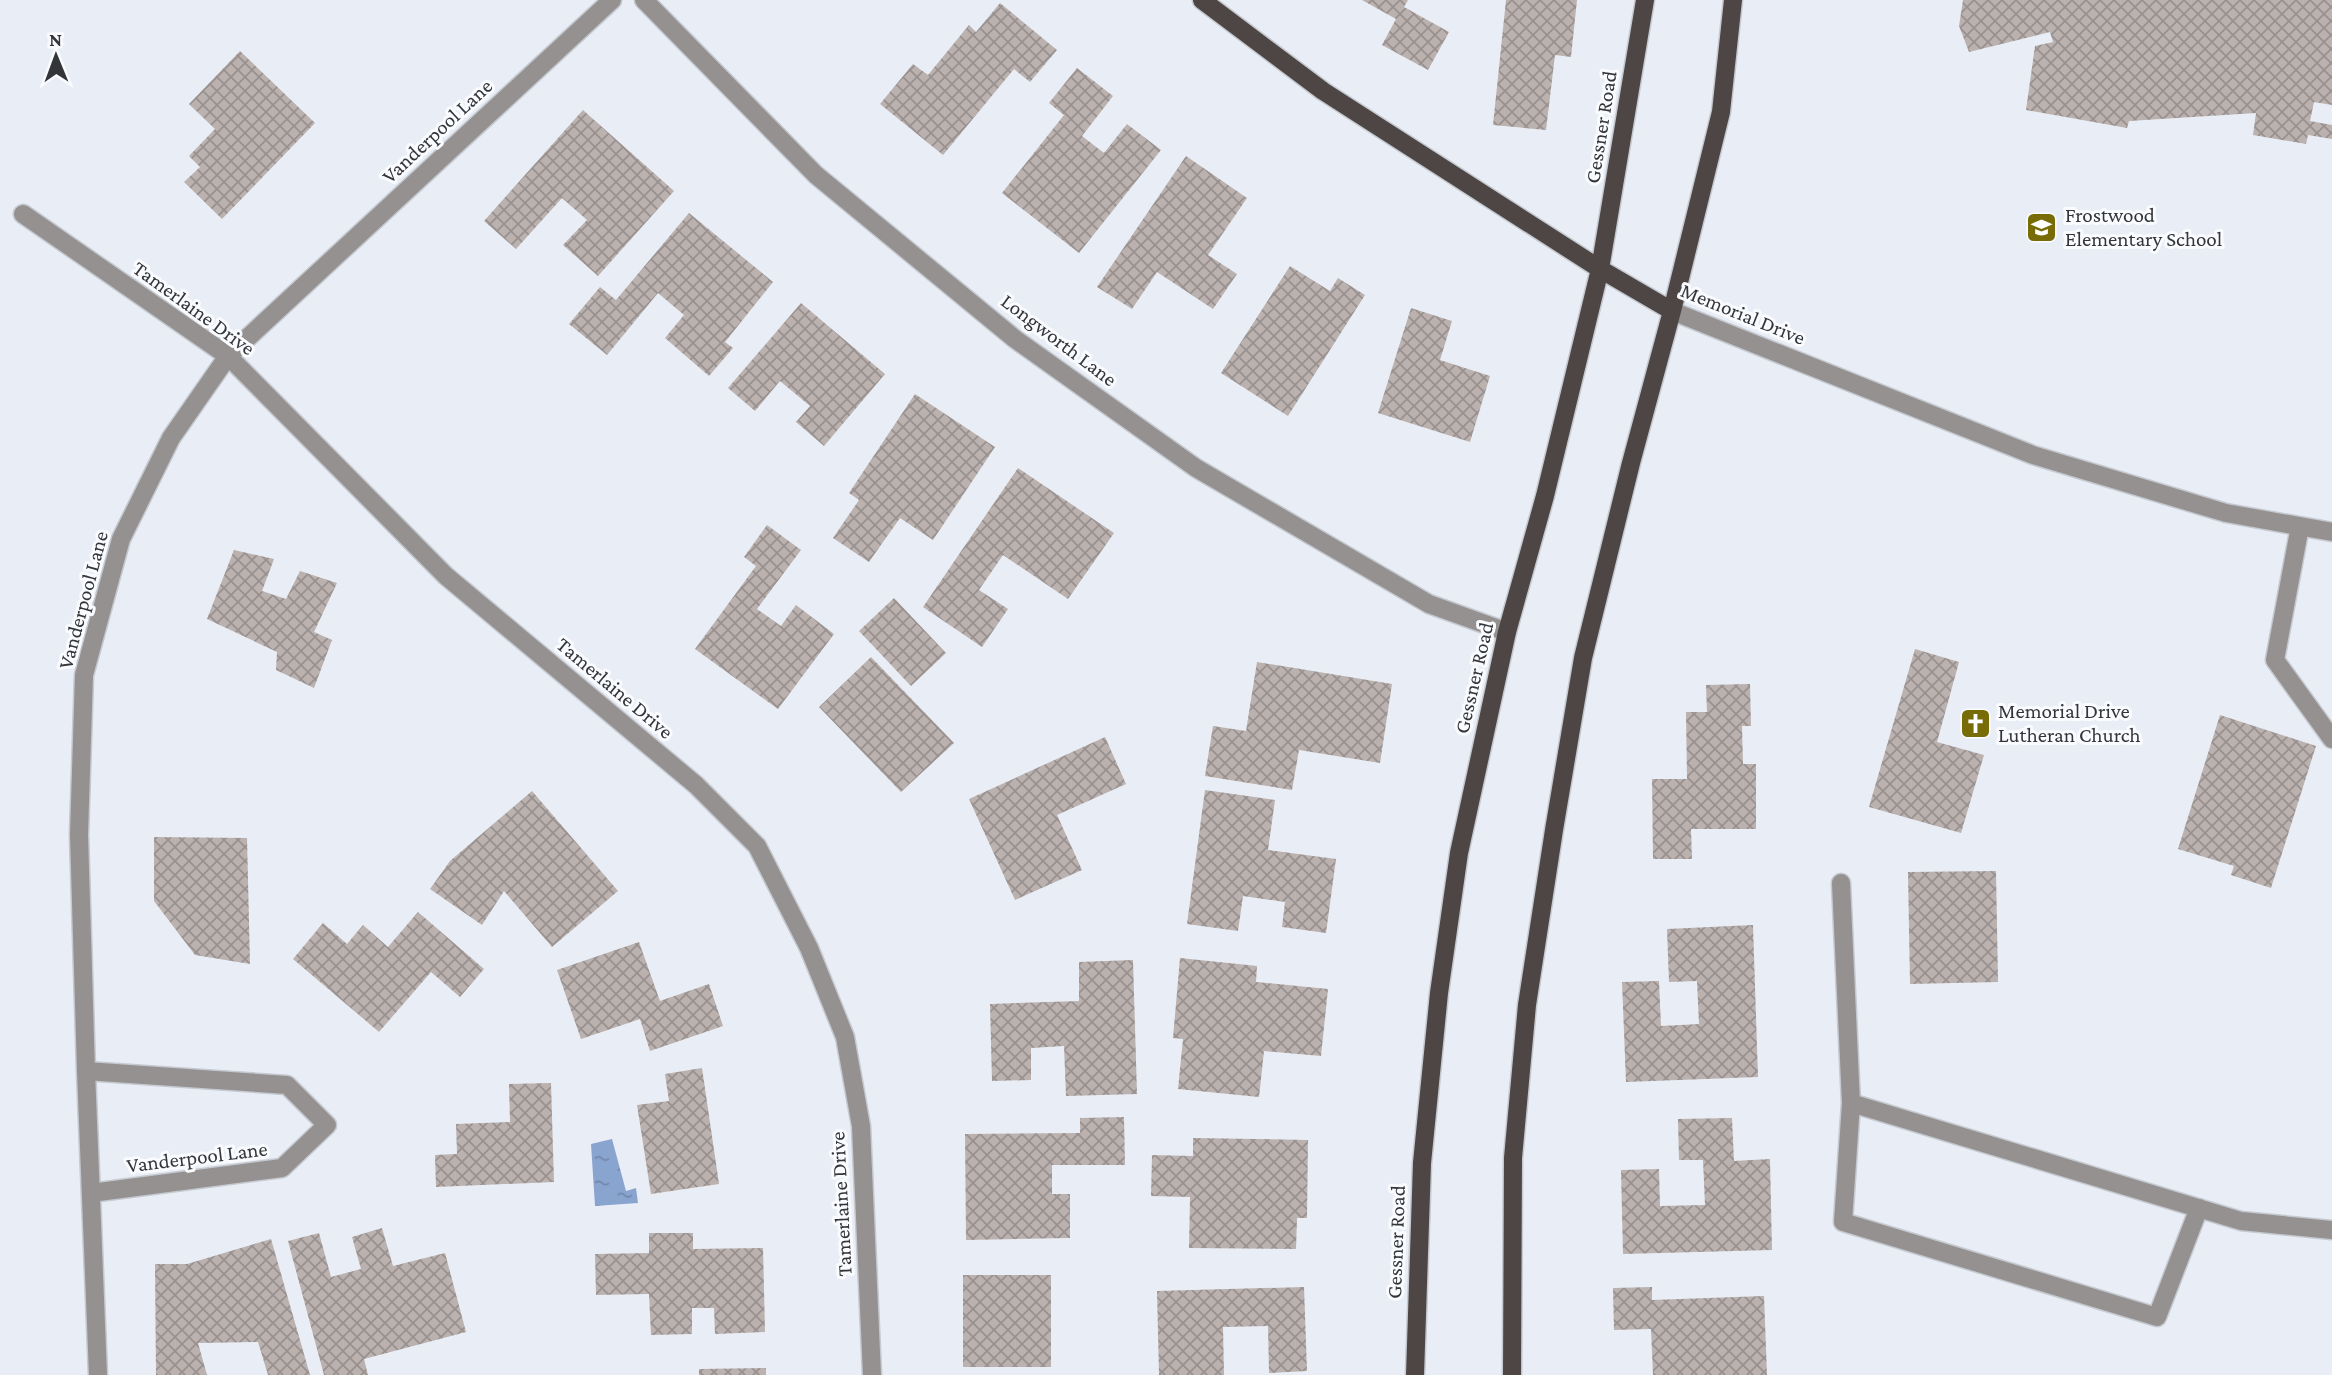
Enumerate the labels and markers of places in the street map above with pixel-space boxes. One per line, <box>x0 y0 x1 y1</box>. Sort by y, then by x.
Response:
place label: Frostwood Elementary School <box>2065 203 2222 251</box>
school or university icon: Frostwood Elementary School <box>2025 210 2059 244</box>
place label: Memorial Drive Lutheran Church <box>1998 699 2141 747</box>
church icon: Memorial Drive Lutheran Church <box>1958 706 1992 740</box>

